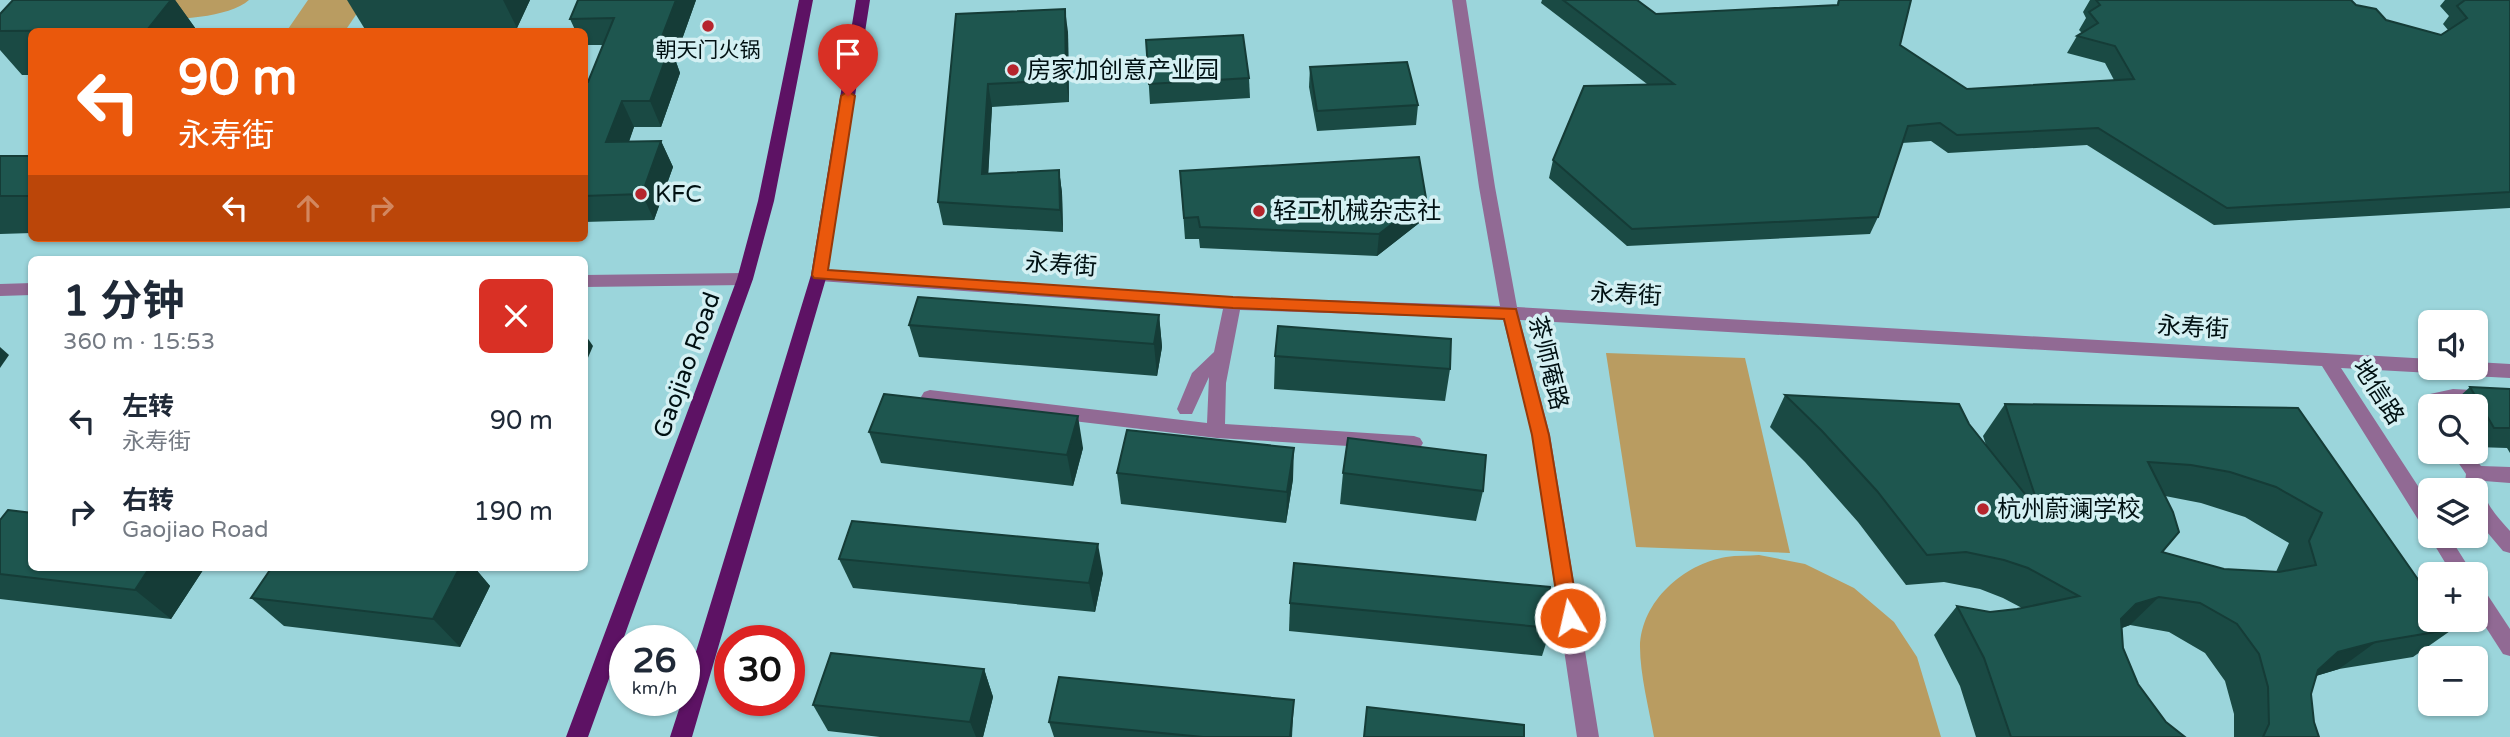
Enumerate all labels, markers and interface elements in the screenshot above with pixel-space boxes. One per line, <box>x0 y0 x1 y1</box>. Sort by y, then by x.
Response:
marker: 朝天门火锅 <box>700 18 716 34</box>
pin <box>818 24 878 96</box>
icon: arrive <box>829 35 867 73</box>
place label: 朝天门火锅 <box>656 38 761 63</box>
text: 90 m <box>178 49 297 108</box>
icon: left <box>63 56 154 147</box>
place label: 房家加创意产业园 <box>1027 56 1219 85</box>
marker: 房家加创意产业园 <box>1005 62 1021 78</box>
text: 永寿街 <box>178 117 274 155</box>
place label: KFC <box>655 180 702 209</box>
marker: KFC <box>633 186 649 202</box>
icon: left <box>216 189 254 227</box>
icon: ahead <box>289 189 327 227</box>
icon: right <box>362 189 400 227</box>
place label: 轻工机械杂志社 <box>1273 197 1441 226</box>
marker: 轻工机械杂志社 <box>1251 203 1267 219</box>
street label: 永寿街 <box>1024 248 1098 282</box>
text: 1 分钟 <box>63 276 184 327</box>
button: close <box>479 279 553 353</box>
street label: 永寿街 <box>1589 279 1663 311</box>
street label: Gaojiao Road <box>647 288 727 442</box>
map controls <box>2418 310 2488 716</box>
button: sound <box>2418 310 2488 380</box>
street label: 永寿街 <box>2156 312 2230 344</box>
street label: 茶师庵路 <box>1522 313 1574 413</box>
text: 360 m · 15:53 <box>63 328 215 356</box>
street label: 地信路 <box>2346 354 2410 430</box>
text: 左转 <box>122 391 174 422</box>
button: search <box>2418 394 2488 464</box>
icon: left <box>63 402 101 440</box>
text: 90 m <box>490 405 553 436</box>
text: 永寿街 <box>122 428 191 456</box>
button: layers <box>2418 478 2488 548</box>
text: 右转 <box>122 485 174 516</box>
icon: right <box>63 493 101 531</box>
place label: 杭州蔚澜学校 <box>1997 495 2141 524</box>
text: 190 m <box>473 496 553 527</box>
marker: 杭州蔚澜学校 <box>1975 501 1991 517</box>
text: Gaojiao Road <box>122 516 269 544</box>
button: + <box>2418 562 2488 632</box>
position arrow <box>1533 581 1607 655</box>
speed limit sign: 30 <box>714 625 805 716</box>
text: 26 <box>633 640 676 682</box>
button: − <box>2418 646 2488 716</box>
text: km/h <box>632 677 677 699</box>

